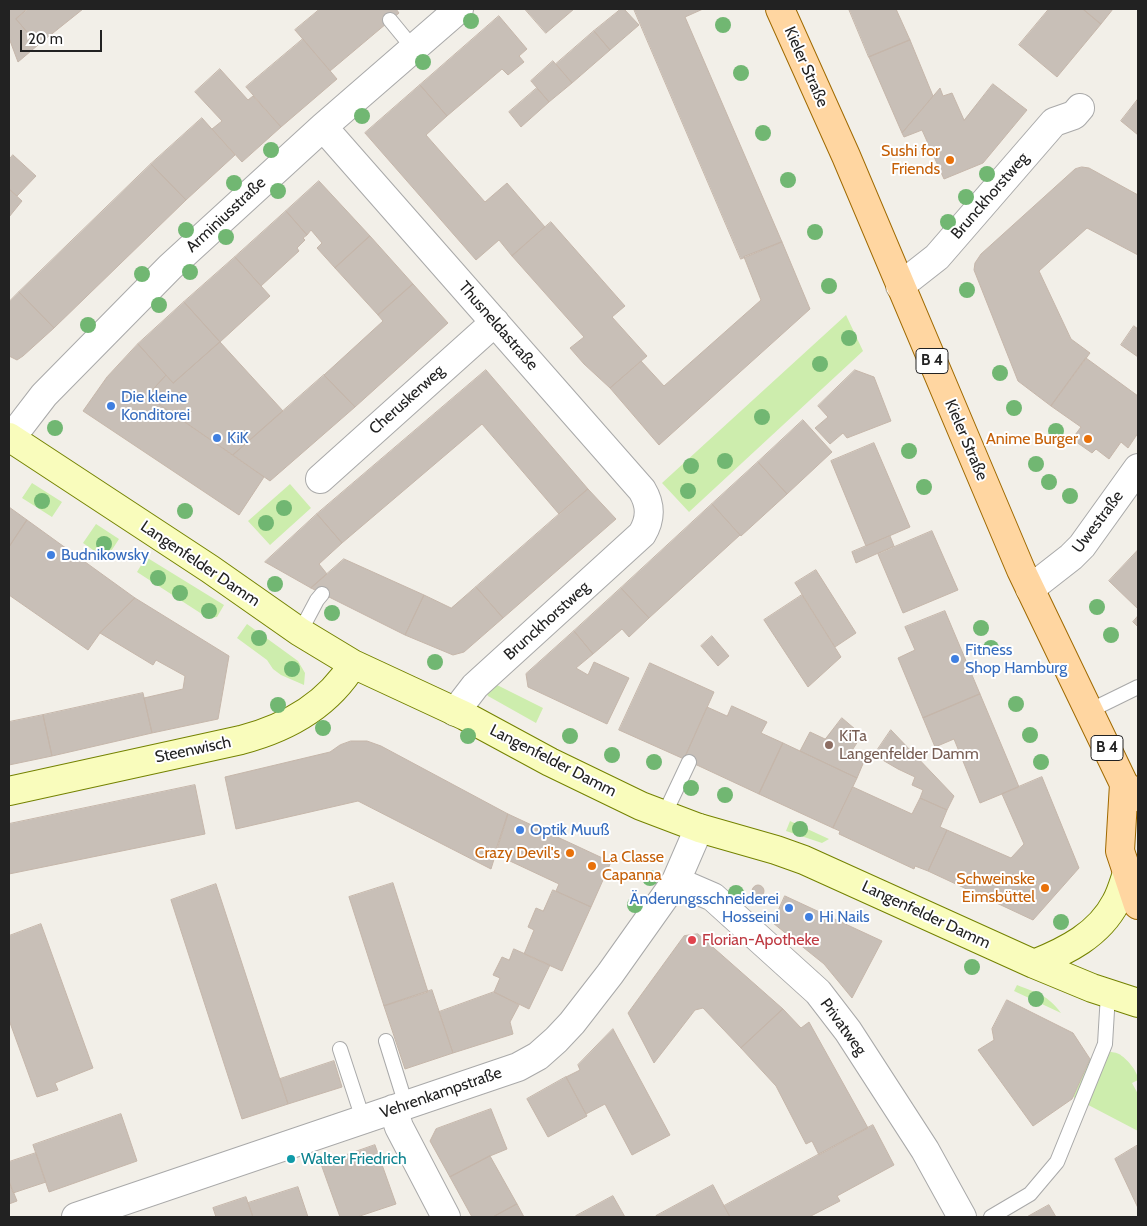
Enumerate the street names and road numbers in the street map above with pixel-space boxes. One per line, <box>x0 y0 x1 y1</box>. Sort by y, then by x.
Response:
street label: Kieler Straße <box>780 24 832 110</box>
street label: Brunckhorstweg <box>947 149 1033 243</box>
street label: Arminiusstraße <box>182 173 270 257</box>
street label: Thusneldastraße <box>454 278 542 374</box>
road number: B 4 <box>916 348 948 374</box>
street label: Cheruskerweg <box>365 361 449 439</box>
street label: Kieler Straße <box>940 397 992 483</box>
street label: Uwestraße <box>1068 487 1128 557</box>
street label: Langenfelder Damm <box>137 517 263 611</box>
street label: Brunckhorstweg <box>500 578 594 664</box>
street label: Langenfelder Damm <box>486 721 620 801</box>
street label: Steenwisch <box>153 733 233 767</box>
road number: B 4 <box>1091 736 1123 760</box>
street label: Langenfelder Damm <box>859 877 993 953</box>
street label: Privatweg <box>816 995 870 1059</box>
street label: Vehrenkampstraße <box>378 1063 504 1123</box>

